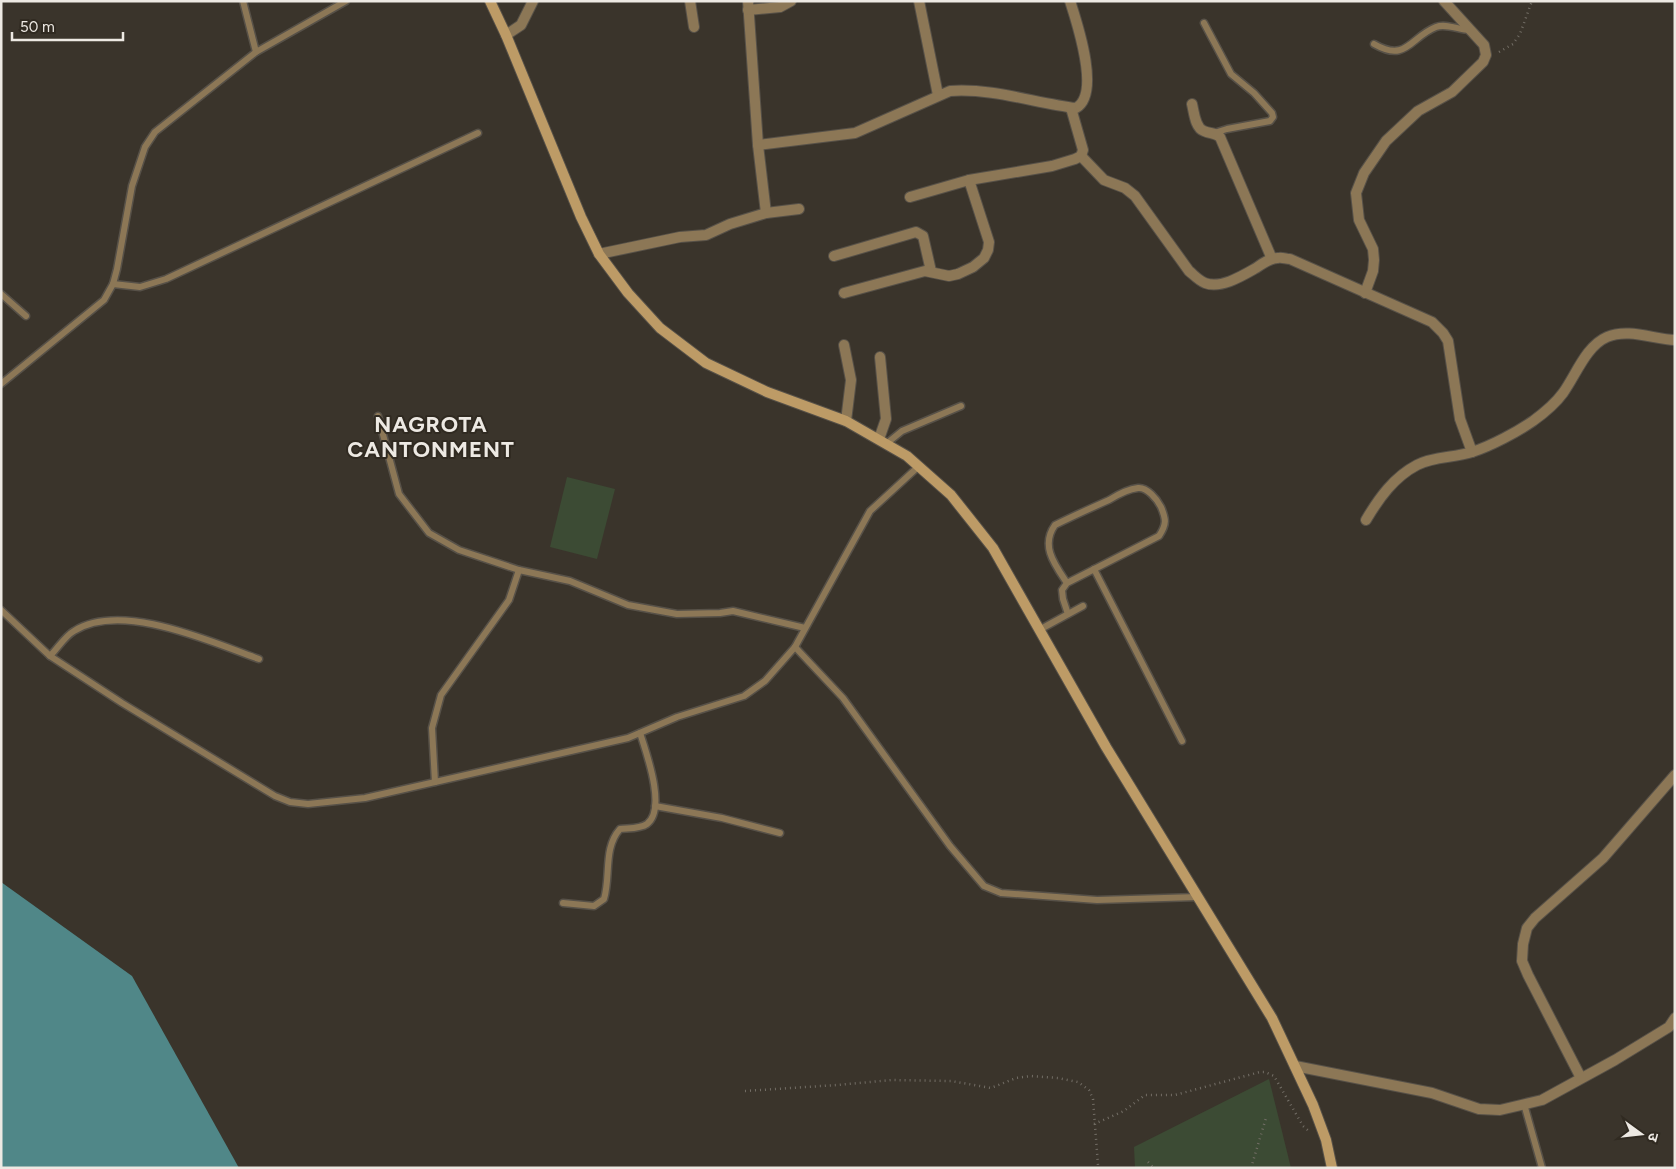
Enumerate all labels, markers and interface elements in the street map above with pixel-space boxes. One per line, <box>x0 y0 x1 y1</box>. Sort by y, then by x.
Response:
scale bar <box>12 10 124 42</box>
text: 50 m <box>20 18 55 36</box>
district label: NAGROTA CANTONMENT <box>347 411 515 463</box>
north arrow <box>1616 1109 1666 1159</box>
text: उ <box>1644 1131 1662 1144</box>

